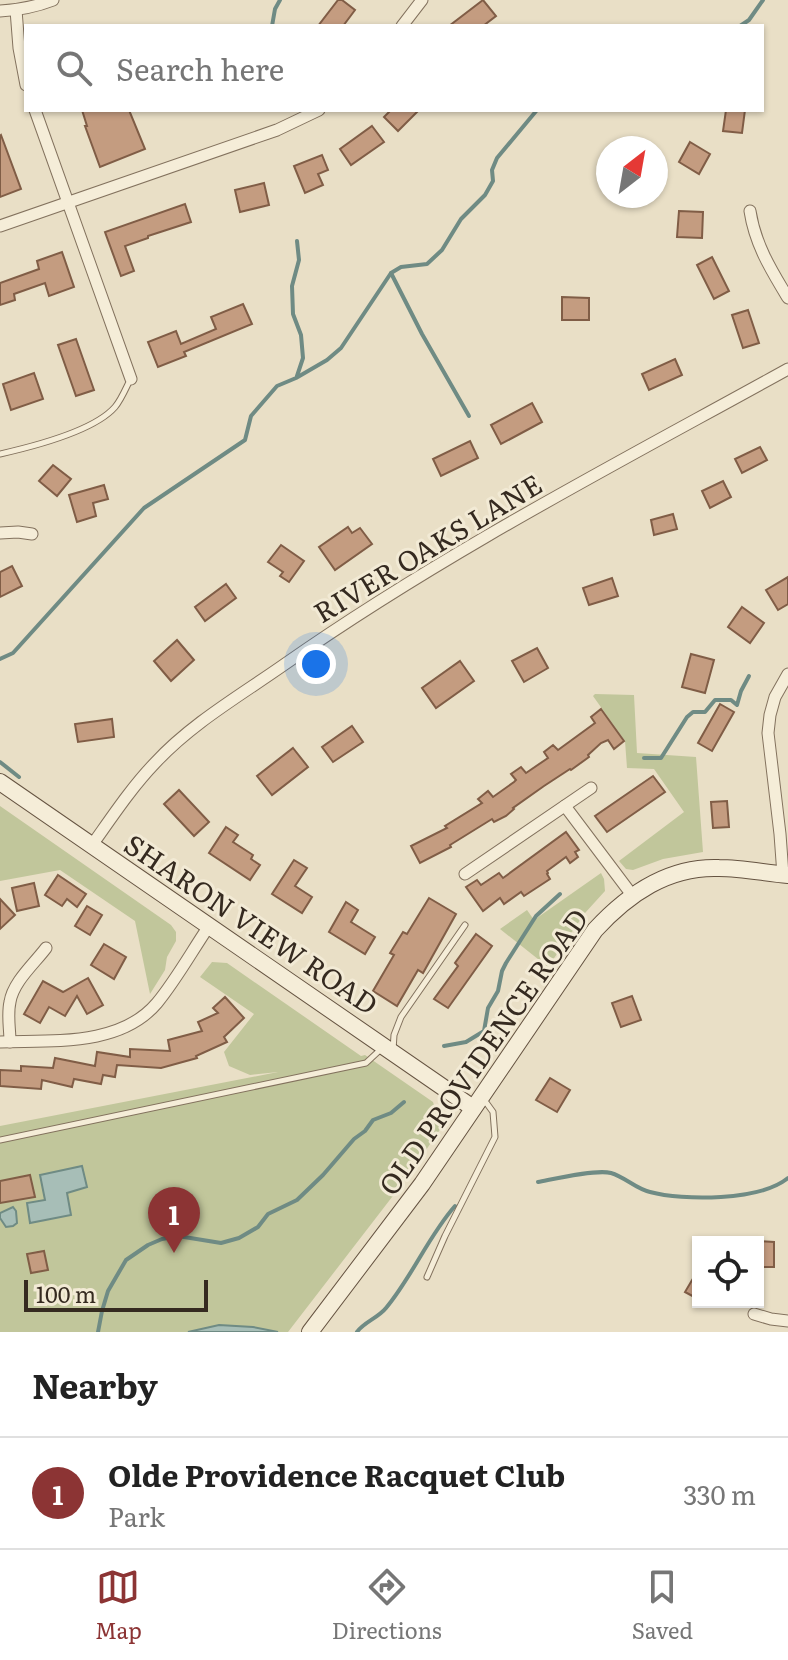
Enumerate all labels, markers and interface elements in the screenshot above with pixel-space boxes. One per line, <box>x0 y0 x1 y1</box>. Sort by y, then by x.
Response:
search box <box>24 24 764 112</box>
icon: search <box>52 46 96 90</box>
text: Search here <box>116 46 284 90</box>
north arrow <box>596 136 668 208</box>
street label: RIVER OAKS LANE <box>305 462 549 632</box>
your location <box>296 644 336 684</box>
street label: SHARON VIEW ROAD <box>117 822 387 1024</box>
street label: OLD PROVIDENCE ROAD <box>367 899 597 1203</box>
pin: 1 <box>148 1187 200 1253</box>
map controls <box>692 1236 764 1308</box>
button: locate <box>692 1236 764 1308</box>
scale bar <box>24 1276 208 1312</box>
text: 100 m <box>36 1277 96 1310</box>
text: Nearby <box>32 1359 158 1409</box>
text: Olde Providence Racquet Club <box>108 1452 565 1496</box>
text: 1 <box>53 1474 63 1513</box>
text: 330 m <box>683 1474 756 1513</box>
text: Park <box>108 1496 165 1535</box>
tab: Map <box>95 1565 142 1646</box>
tab: Directions <box>332 1565 442 1646</box>
tab: Saved <box>632 1565 693 1646</box>

